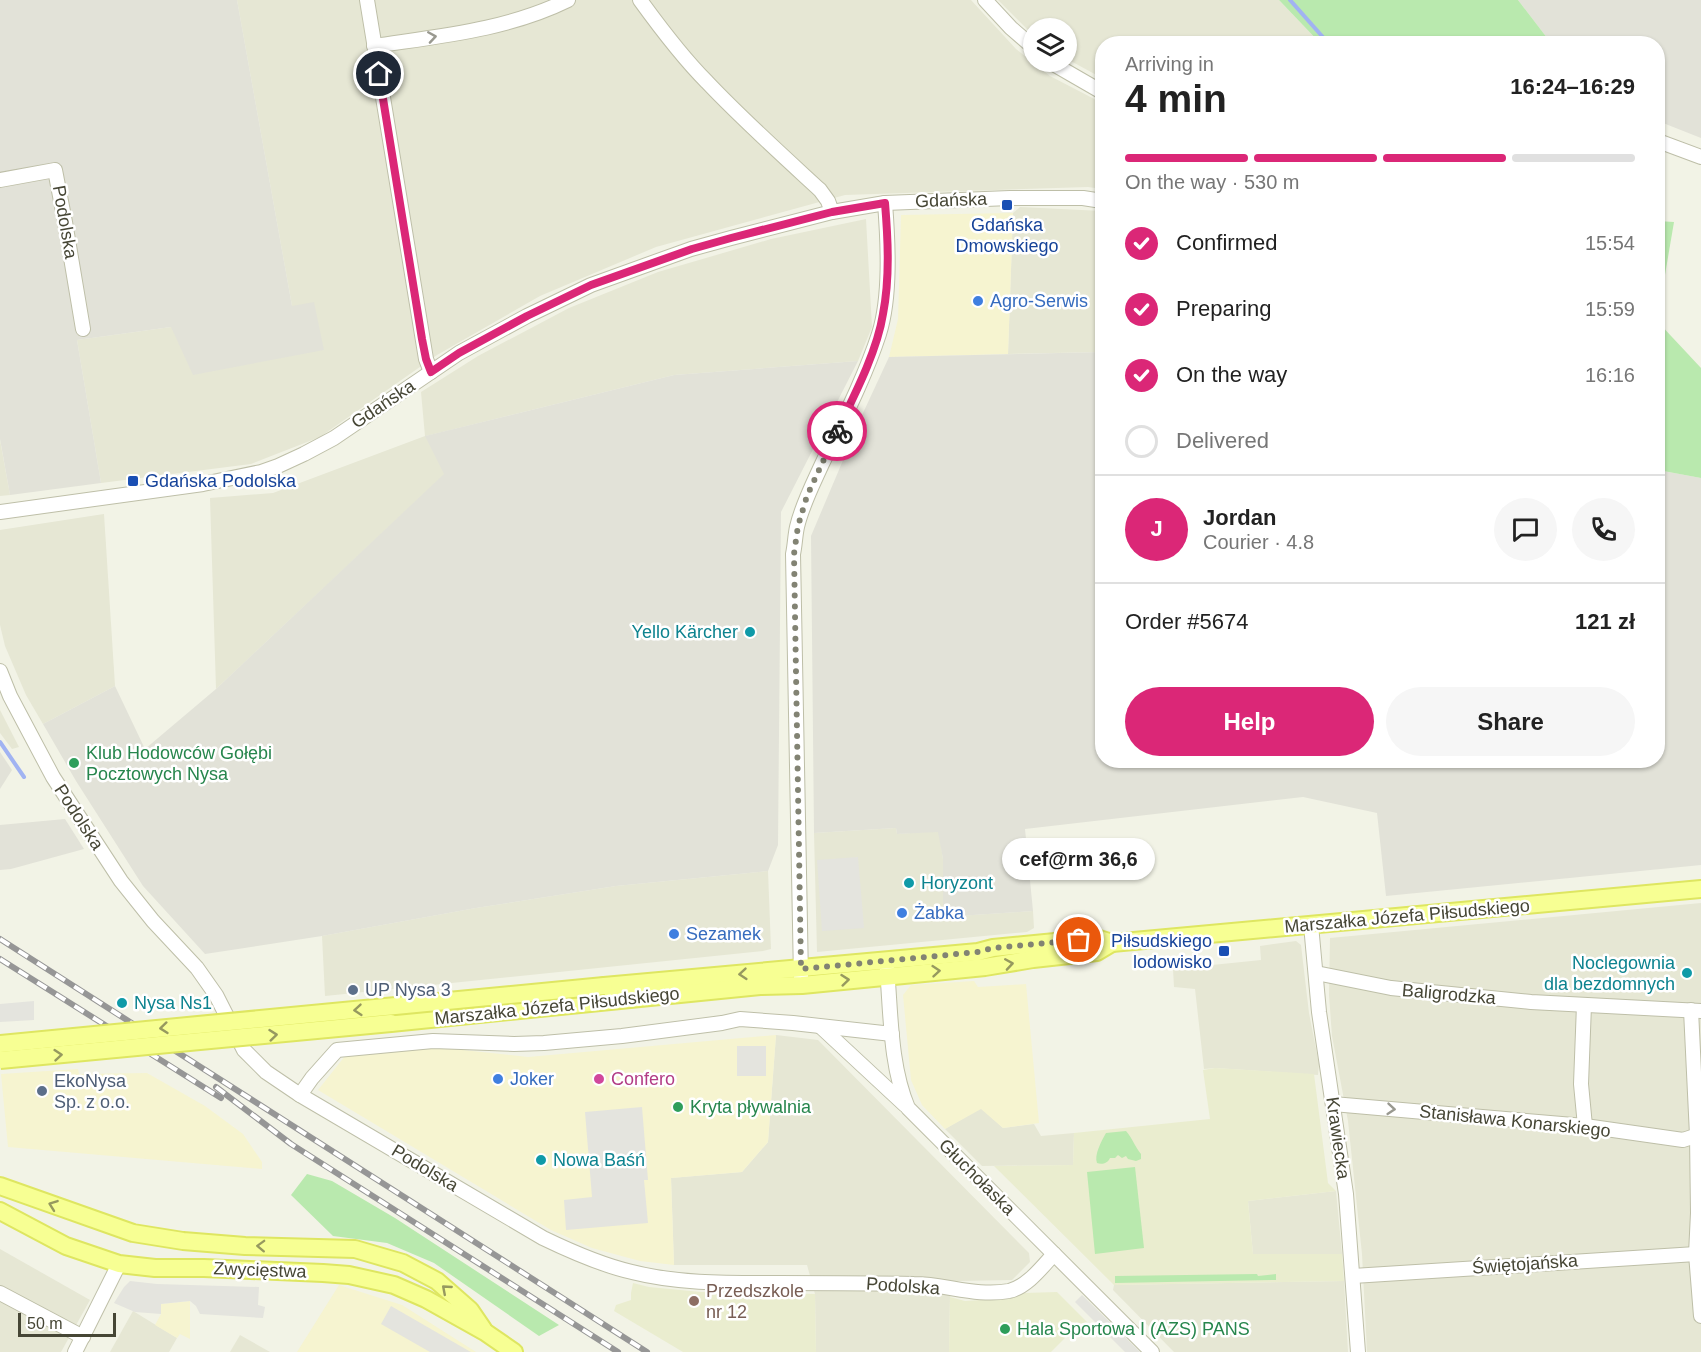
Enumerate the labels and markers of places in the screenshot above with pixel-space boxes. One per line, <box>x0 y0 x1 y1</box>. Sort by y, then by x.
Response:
pin <box>353 48 404 99</box>
marker: Gdańska Dmowskiego <box>1000 198 1014 212</box>
place label: Gdańska Dmowskiego <box>955 215 1059 256</box>
place label: Agro-Serwis <box>990 291 1088 311</box>
marker: Agro-Serwis <box>971 294 985 308</box>
place label: Gdańska Podolska <box>145 471 297 491</box>
marker: Gdańska Podolska <box>126 474 140 488</box>
place label: Yello Kärcher <box>632 622 738 642</box>
marker: Yello Kärcher <box>743 625 757 639</box>
place label: Klub Hodowców Gołębi Pocztowych Nysa <box>86 743 272 784</box>
marker: Klub Hodowców Gołębi Pocztowych Nysa <box>67 756 81 770</box>
callout: cef@rm 36,6 <box>1002 838 1156 880</box>
place label: Horyzont <box>921 873 993 893</box>
marker: Horyzont <box>902 876 916 890</box>
place label: Żabka <box>914 903 965 923</box>
marker: Żabka <box>895 906 909 920</box>
pin <box>1053 914 1104 965</box>
place label: Sezamek <box>686 924 762 944</box>
marker: Sezamek <box>667 927 681 941</box>
place label: Piłsudskiego lodowisko <box>1111 931 1212 972</box>
marker: Piłsudskiego lodowisko <box>1217 944 1231 958</box>
place label: Noclegownia dla bezdomnych <box>1544 953 1676 994</box>
marker: Noclegownia dla bezdomnych <box>1680 966 1694 980</box>
place label: UP Nysa 3 <box>365 980 451 1000</box>
marker: UP Nysa 3 <box>346 983 360 997</box>
place label: Nysa Ns1 <box>134 993 212 1013</box>
marker: Nysa Ns1 <box>115 996 129 1010</box>
place label: Joker <box>510 1069 554 1089</box>
place label: Confero <box>611 1069 675 1089</box>
place label: EkoNysa Sp. z o.o. <box>54 1071 130 1112</box>
marker: Joker <box>491 1072 505 1086</box>
marker: Confero <box>592 1072 606 1086</box>
marker: EkoNysa Sp. z o.o. <box>35 1084 49 1098</box>
place label: Kryta pływalnia <box>690 1097 812 1117</box>
marker: Kryta pływalnia <box>671 1100 685 1114</box>
place label: Nowa Baśń <box>553 1150 645 1170</box>
marker: Nowa Baśń <box>534 1153 548 1167</box>
place label: Przedszkole nr 12 <box>706 1281 804 1322</box>
marker: Przedszkole nr 12 <box>687 1294 701 1308</box>
place label: Hala Sportowa I (AZS) PANS <box>1017 1319 1250 1339</box>
marker: Hala Sportowa I (AZS) PANS <box>998 1322 1012 1336</box>

